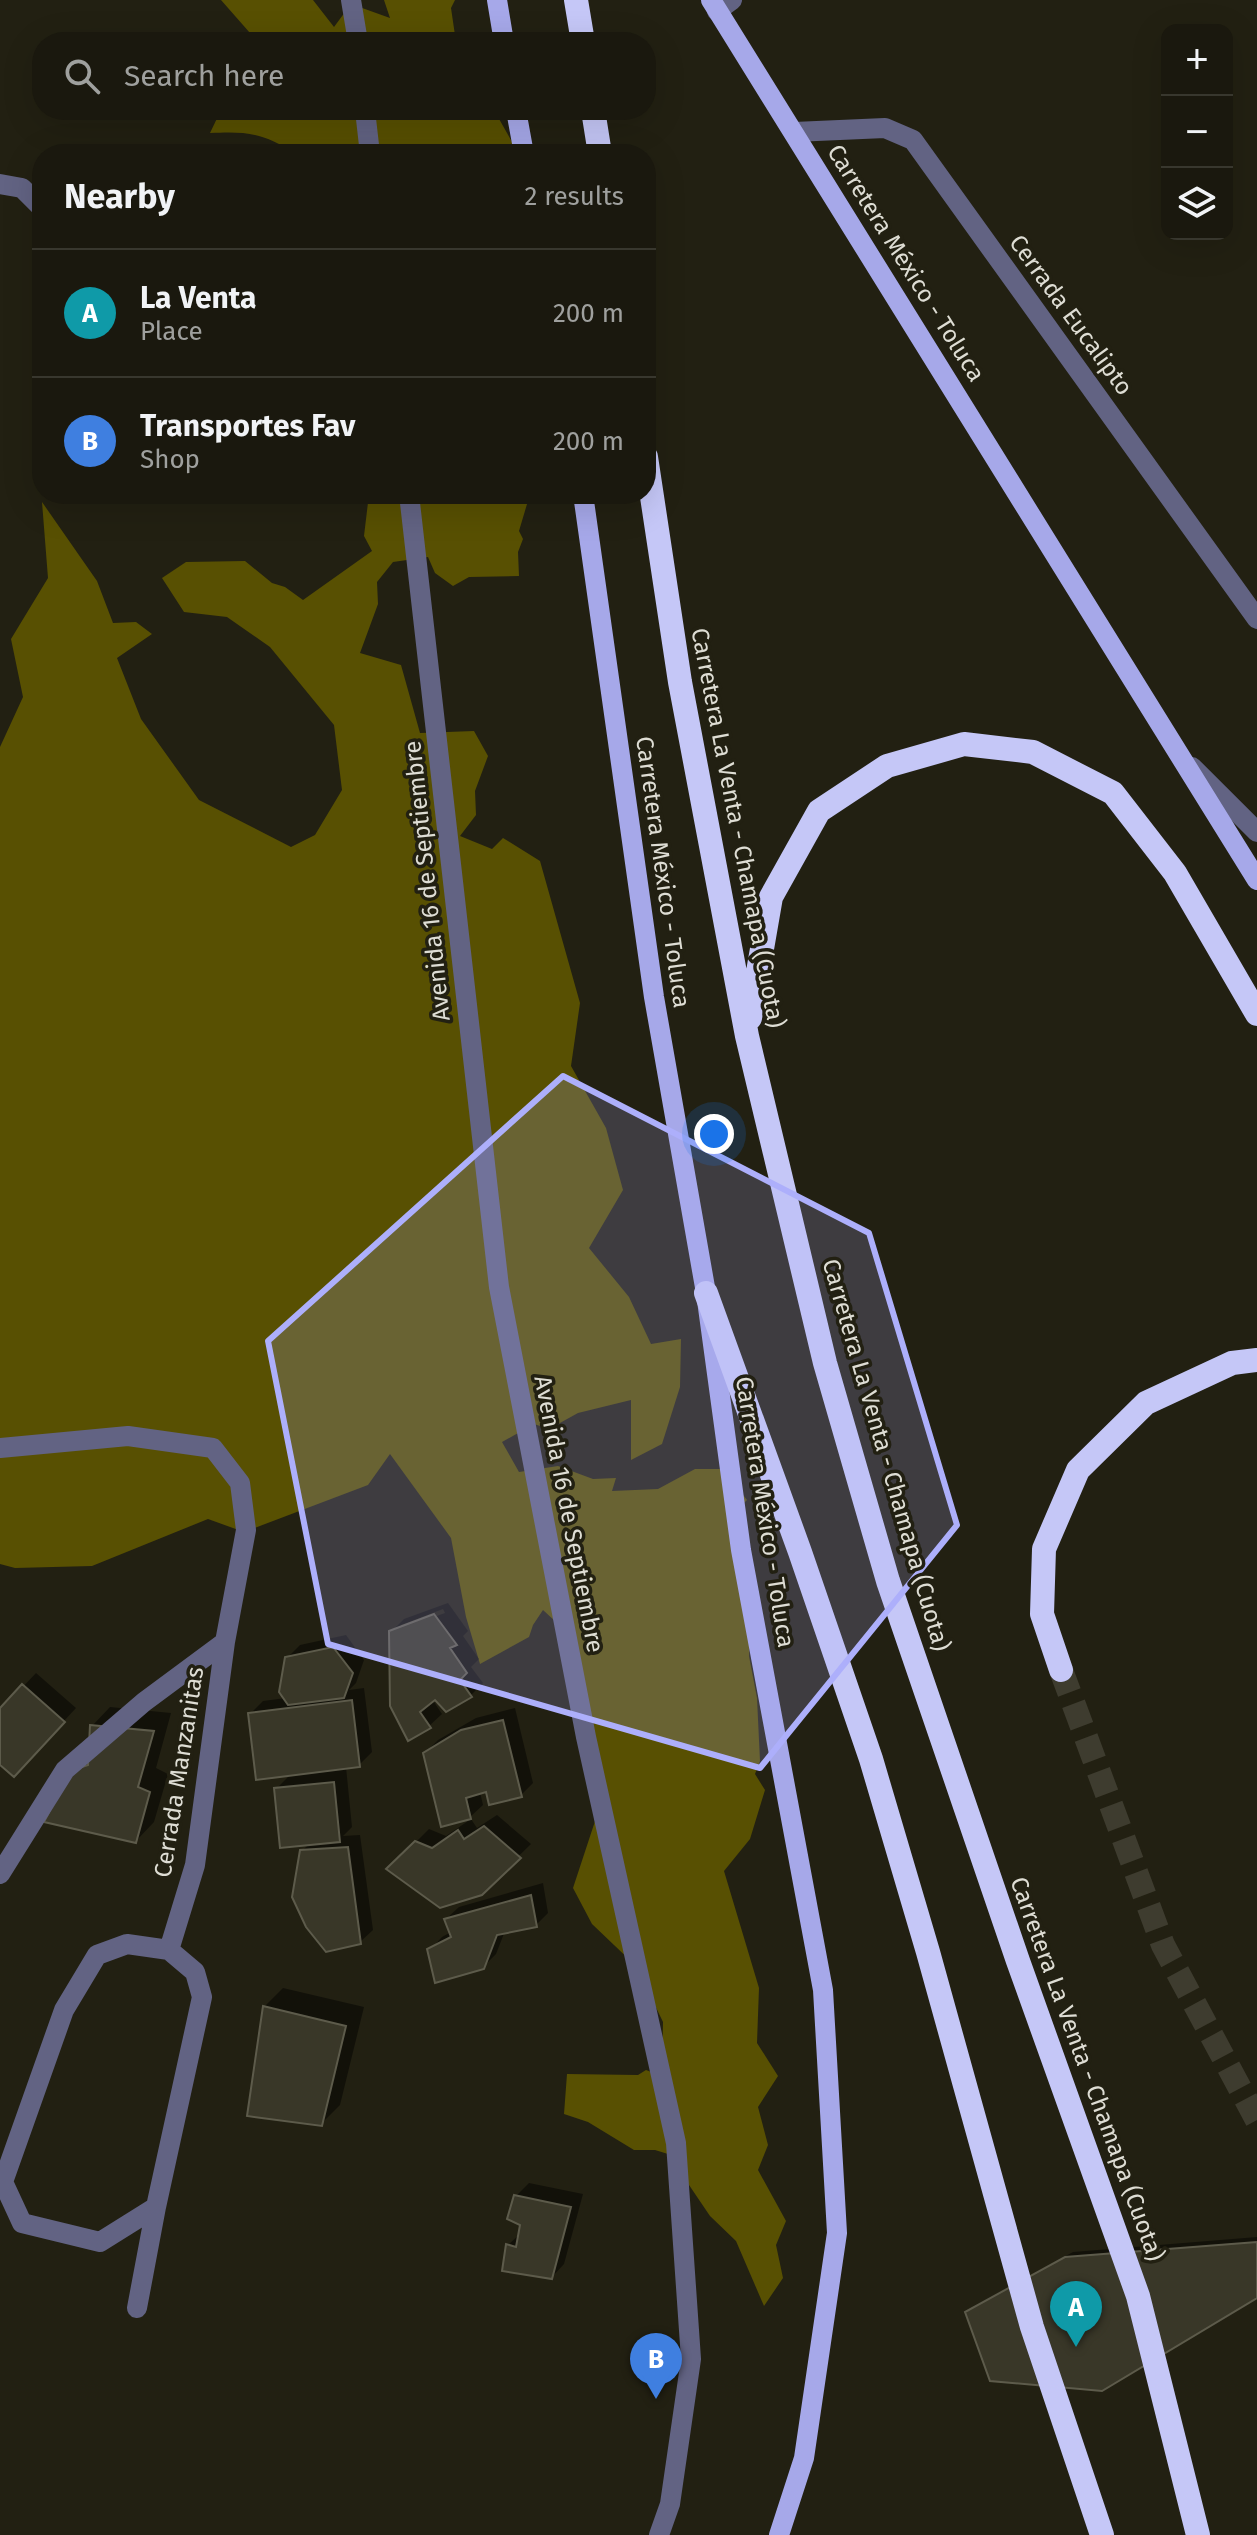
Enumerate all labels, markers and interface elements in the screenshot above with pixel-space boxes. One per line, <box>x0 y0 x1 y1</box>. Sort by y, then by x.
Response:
map controls <box>1161 24 1233 240</box>
button: + <box>1161 24 1233 96</box>
search box <box>32 32 656 120</box>
icon: search <box>60 54 104 98</box>
text: Search here <box>124 58 284 94</box>
button: − <box>1161 96 1233 168</box>
street label: Carretera México - Toluca <box>821 139 991 387</box>
button: layers <box>1161 168 1233 240</box>
text: Nearby <box>64 176 175 217</box>
text: 2 results <box>524 181 624 212</box>
street label: Cerrada Eucalipto <box>1003 229 1139 401</box>
text: La Venta <box>140 280 257 316</box>
text: A <box>82 298 98 329</box>
text: 200 m <box>553 298 624 329</box>
text: Place <box>140 316 203 347</box>
text: Transportes Fav <box>140 408 355 444</box>
text: B <box>82 426 98 457</box>
text: 200 m <box>553 426 624 457</box>
text: Shop <box>140 444 200 475</box>
street label: Carretera La Venta - Chamapa (Cuota) <box>685 626 791 1030</box>
street label: Carretera México - Toluca <box>630 734 696 1010</box>
street label: Avenida 16 de Septiembre <box>398 739 456 1023</box>
your location <box>694 1114 734 1154</box>
street label: Carretera La Venta - Chamapa (Cuota) <box>816 1256 956 1654</box>
street label: Avenida 16 de Septiembre <box>528 1373 610 1655</box>
street label: Carretera México - Toluca <box>730 1374 800 1650</box>
street label: Cerrada Manzanitas <box>149 1665 209 1879</box>
street label: Carretera La Venta - Chamapa (Cuota) <box>1004 1873 1170 2265</box>
pin: A <box>1050 2281 1102 2347</box>
pin: B <box>630 2333 682 2399</box>

